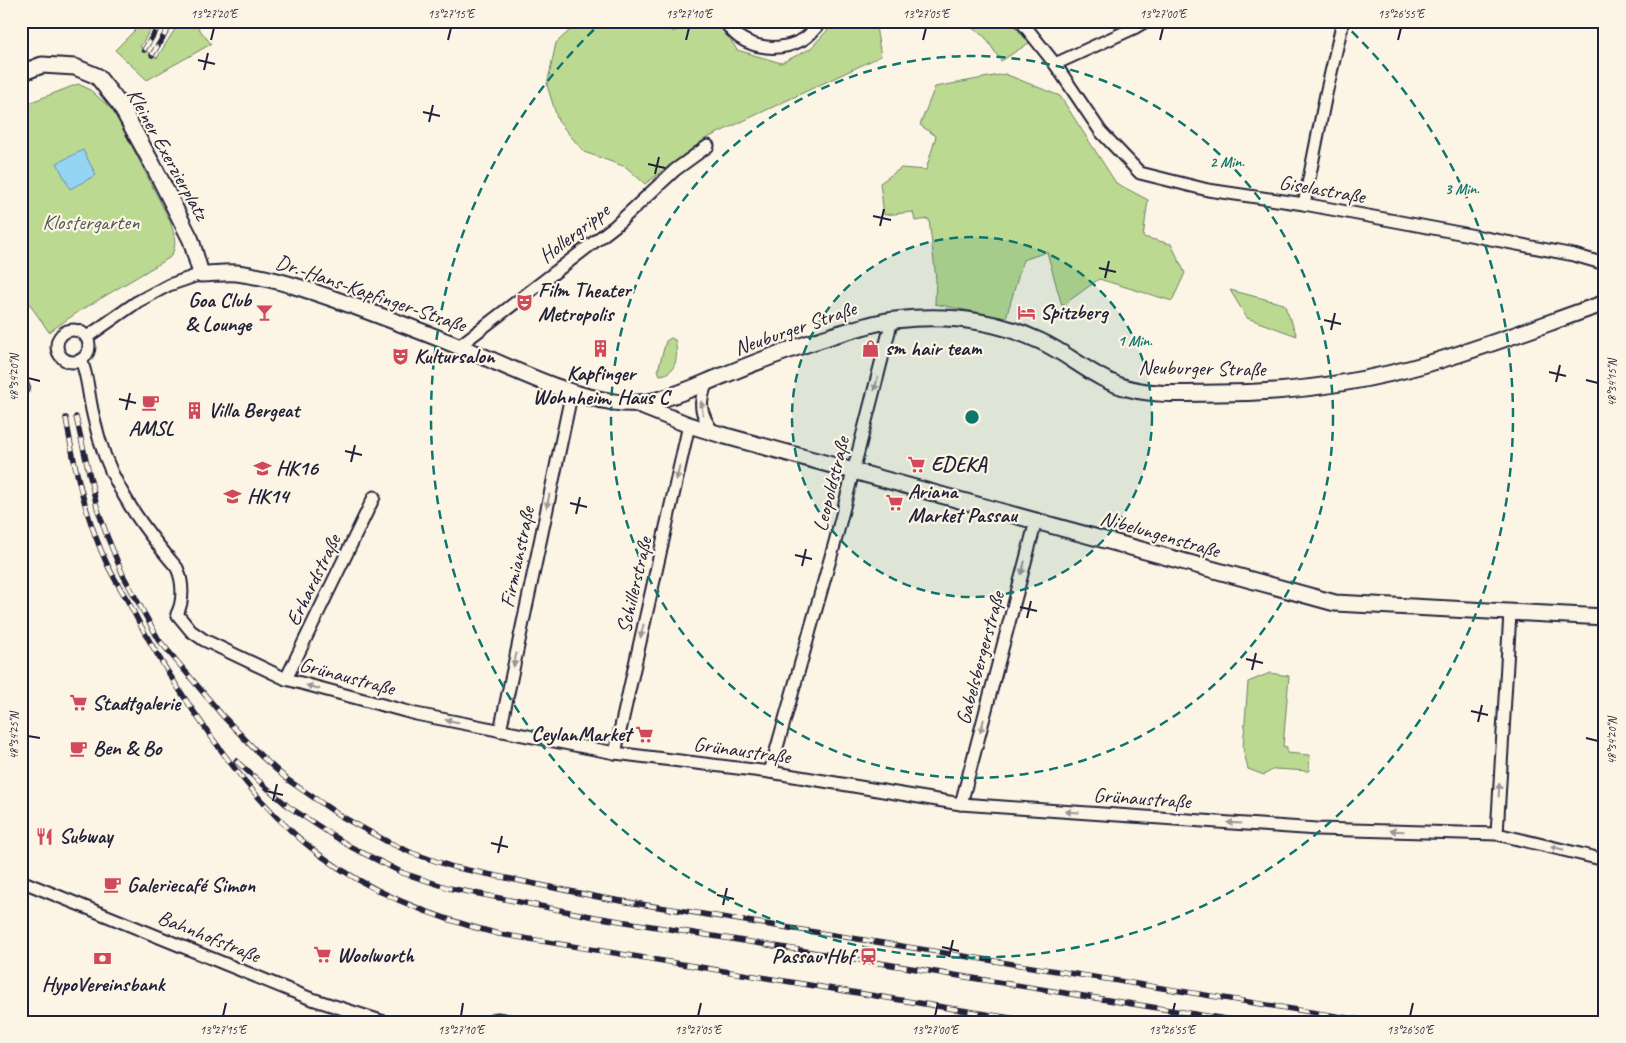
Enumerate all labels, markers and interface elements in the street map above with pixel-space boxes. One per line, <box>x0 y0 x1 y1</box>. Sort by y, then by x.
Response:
text: 13°27'20"E <box>191 6 239 22</box>
text: 13°27'15"E <box>428 6 476 22</box>
text: 13°27'10"E <box>666 6 714 22</box>
text: 13°27'05"E <box>903 6 951 22</box>
text: 13°27'00"E <box>1140 6 1188 22</box>
text: 13°26'55"E <box>1378 6 1426 22</box>
street label: Kleiner Exerzierplatz <box>121 84 216 226</box>
text: 2 Min. <box>1210 153 1245 172</box>
street label: Giselastraße <box>1277 169 1369 210</box>
text: 3 Min. <box>1445 180 1480 199</box>
street label: Hollergrippe <box>534 196 616 269</box>
park label: Klostergarten <box>43 209 140 235</box>
street label: Dr.-Hans-Kapfinger-Straße <box>273 248 472 338</box>
place label: Film Theater Metropolis <box>538 277 633 327</box>
place label: Goa Club & Lounge <box>185 287 253 337</box>
theatre icon: Film Theater Metropolis <box>514 292 534 312</box>
street label: Neuburger Straße <box>731 294 861 361</box>
place label: Spitzberg <box>1040 299 1110 325</box>
bar icon: Goa Club & Lounge <box>255 302 275 322</box>
hotel icon: Spitzberg <box>1016 302 1036 322</box>
text: 1 Min. <box>1118 332 1153 351</box>
place label: sm hair team <box>885 335 982 361</box>
building icon: Kapfinger Wohnheim, Haus C <box>591 338 611 358</box>
shop icon: sm hair team <box>861 338 881 358</box>
place label: Kultursalon <box>414 343 496 369</box>
theatre icon: Kultursalon <box>390 346 410 366</box>
text: 48°34'20"N <box>6 353 22 402</box>
street label: Neuburger Straße <box>1138 354 1268 382</box>
text: 48°34'15"N <box>1604 358 1620 407</box>
place label: Kapfinger Wohnheim, Haus C <box>533 360 673 410</box>
one-way arrow <box>871 376 879 391</box>
cafe icon: AMSL <box>141 393 161 413</box>
place label: Villa Bergeat <box>208 397 302 423</box>
building icon: Villa Bergeat <box>184 400 204 420</box>
one-way arrow <box>698 400 706 416</box>
centre of rings <box>963 408 981 426</box>
place label: AMSL <box>129 415 174 441</box>
street label: Leopoldstraße <box>807 432 856 534</box>
place label: EDEKA <box>931 451 988 477</box>
supermarket icon: EDEKA <box>907 454 927 474</box>
place label: HK16 <box>276 455 320 481</box>
school or university icon: HK16 <box>252 458 272 478</box>
one-way arrow <box>674 465 682 480</box>
place label: Ariana Market Passau <box>908 478 1019 528</box>
place label: HK14 <box>247 483 291 509</box>
school or university icon: HK14 <box>223 486 243 506</box>
one-way arrow <box>544 493 552 508</box>
supermarket icon: Ariana Market Passau <box>884 493 904 513</box>
street label: Firmianstraße <box>494 502 541 610</box>
street label: Nibelungenstraße <box>1097 505 1225 564</box>
street label: Erhardstraße <box>280 528 347 630</box>
street label: Schillerstraße <box>610 532 658 636</box>
one-way arrow <box>1019 561 1027 576</box>
street label: Gabelsbergerstraße <box>950 587 1011 727</box>
one-way arrow <box>638 624 646 640</box>
street label: Grünaustraße <box>297 651 400 702</box>
one-way arrow <box>511 652 519 667</box>
one-way arrow <box>305 682 320 690</box>
place label: Stadtgalerie <box>92 690 182 716</box>
supermarket icon: Stadtgalerie <box>68 693 88 713</box>
text: 48°34'25"N <box>6 711 22 760</box>
text: 48°34'20"N <box>1604 716 1620 765</box>
one-way arrow <box>444 717 460 725</box>
one-way arrow <box>978 718 986 733</box>
place label: CeylanMarket <box>531 721 634 747</box>
supermarket icon: CeylanMarket <box>635 724 655 744</box>
street label: Grünaustraße <box>692 730 794 770</box>
place label: Ben & Bo <box>93 735 163 761</box>
cafe icon: Ben & Bo <box>69 738 89 758</box>
one-way arrow <box>1496 781 1504 797</box>
street label: Grünaustraße <box>1093 782 1194 815</box>
one-way arrow <box>1064 808 1080 816</box>
one-way arrow <box>1226 819 1242 827</box>
place label: Subway <box>59 823 115 849</box>
restaurant icon: Subway <box>35 826 55 846</box>
one-way arrow <box>1388 827 1404 835</box>
one-way arrow <box>1550 844 1565 852</box>
place label: Galeriecafé Simon <box>127 872 256 898</box>
cafe icon: Galeriecafé Simon <box>103 875 123 895</box>
street label: Bahnhofstraße <box>154 904 266 969</box>
place label: Woolworth <box>337 942 415 968</box>
place label: Passau Hbf <box>772 943 859 969</box>
supermarket icon: Woolworth <box>313 945 333 965</box>
station icon: Passau Hbf <box>858 946 878 966</box>
bank icon: HypoVereinsbank <box>93 949 113 969</box>
place label: HypoVereinsbank <box>42 971 167 997</box>
text: 13°27'15"E <box>200 1022 248 1038</box>
text: 13°27'10"E <box>438 1022 486 1038</box>
text: 13°27'05"E <box>675 1022 723 1038</box>
text: 13°27'00"E <box>912 1022 960 1038</box>
text: 13°26'55"E <box>1149 1022 1197 1038</box>
text: 13°26'50"E <box>1387 1022 1435 1038</box>

